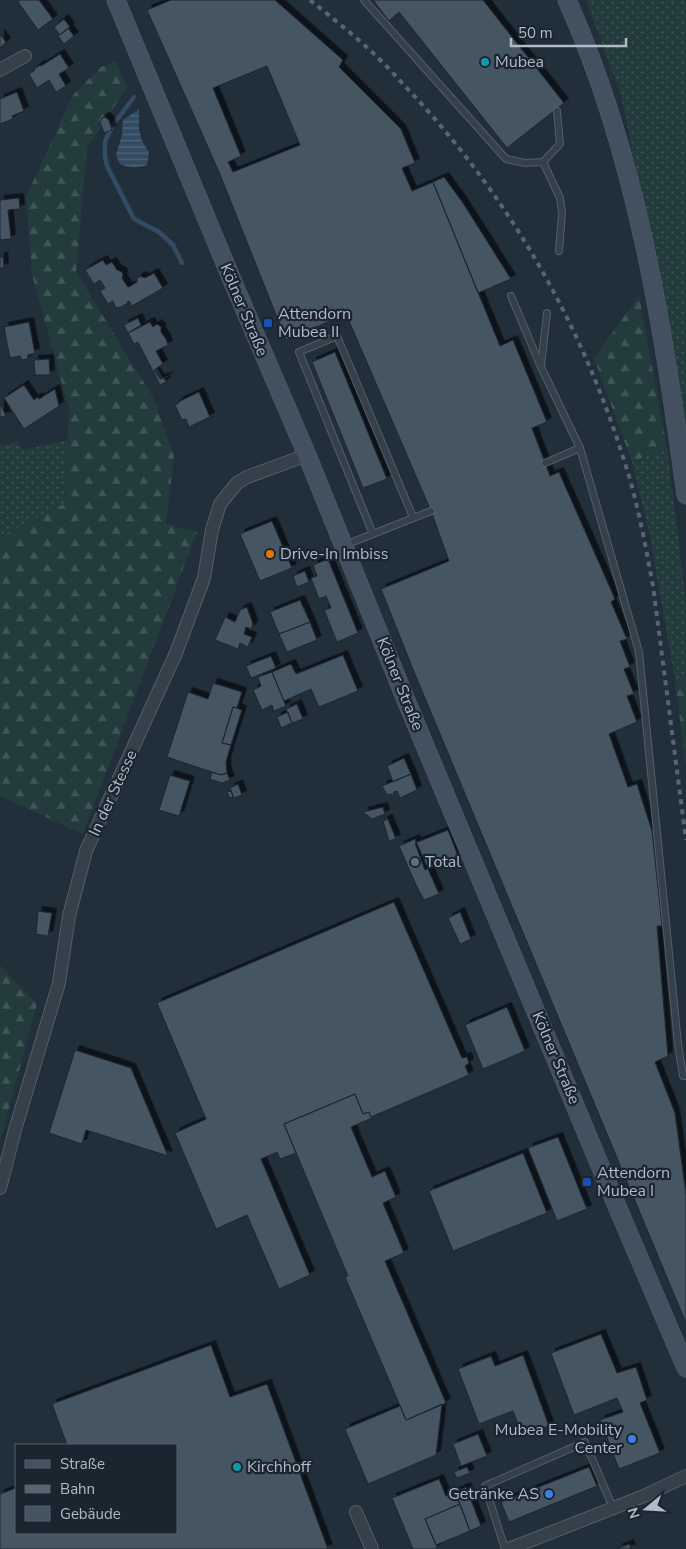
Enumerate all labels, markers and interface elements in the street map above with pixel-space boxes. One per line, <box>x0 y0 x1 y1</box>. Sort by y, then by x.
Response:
scale bar <box>511 15 626 47</box>
text: 50 m <box>518 23 553 43</box>
place label: Mubea <box>495 51 544 73</box>
marker: Mubea <box>479 56 491 68</box>
street label: Kölner Straße <box>215 260 273 360</box>
place label: Attendorn Mubea II <box>278 303 351 343</box>
marker: Attendorn Mubea II <box>262 317 274 329</box>
place label: Drive-In Imbiss <box>280 543 388 565</box>
marker: Drive-In Imbiss <box>264 548 276 560</box>
street label: Kölner Straße <box>371 634 429 734</box>
street label: In der Stesse <box>83 746 143 840</box>
place label: Total <box>425 851 461 873</box>
marker: Total <box>409 856 421 868</box>
street label: Kölner Straße <box>527 1008 585 1108</box>
place label: Attendorn Mubea I <box>597 1162 670 1202</box>
marker: Attendorn Mubea I <box>581 1176 593 1188</box>
place label: Mubea E-Mobility Center <box>495 1419 623 1459</box>
marker: Mubea E-Mobility Center <box>626 1433 638 1445</box>
legend <box>15 1444 178 1534</box>
text: Straße <box>60 1454 105 1474</box>
place label: Kirchhoff <box>247 1456 312 1478</box>
marker: Kirchhoff <box>231 1461 243 1473</box>
text: Bahn <box>60 1479 95 1499</box>
place label: Getränke AS <box>448 1483 539 1505</box>
north arrow <box>621 1484 671 1534</box>
marker: Getränke AS <box>543 1488 555 1500</box>
text: Gebäude <box>60 1504 121 1524</box>
text: N <box>623 1505 645 1521</box>

